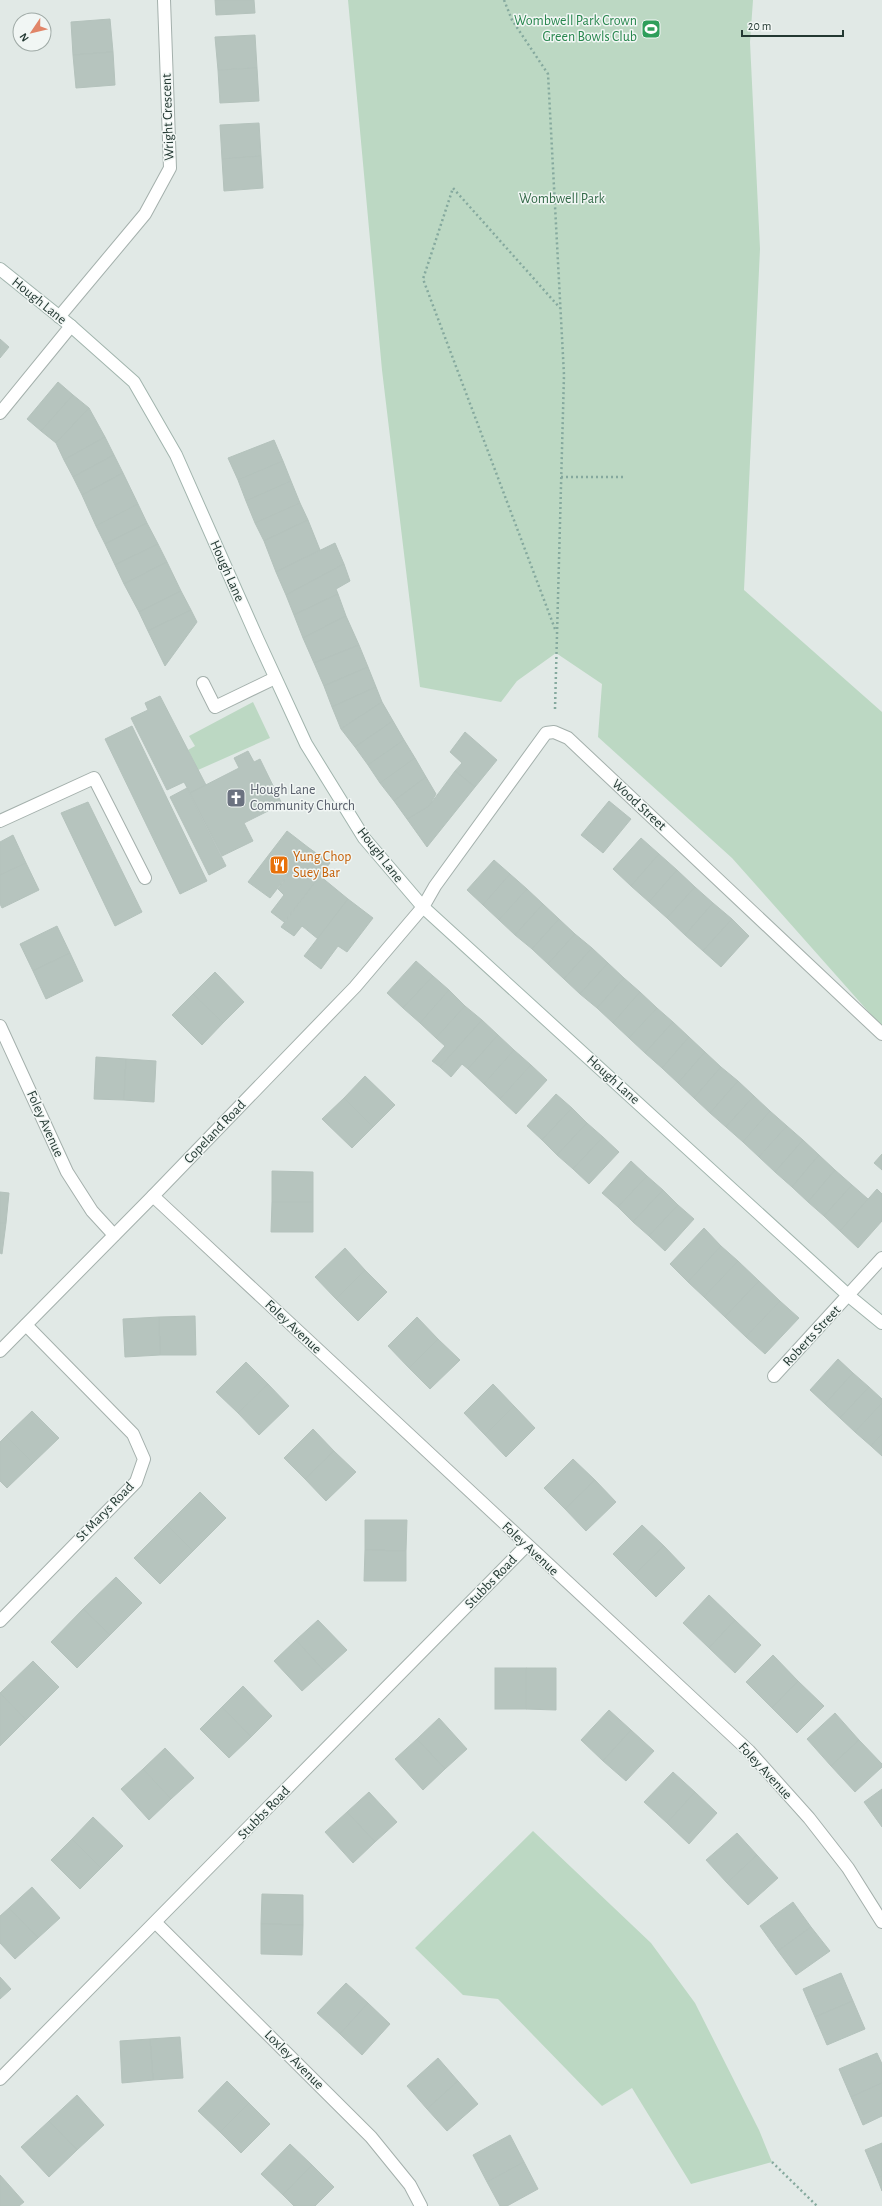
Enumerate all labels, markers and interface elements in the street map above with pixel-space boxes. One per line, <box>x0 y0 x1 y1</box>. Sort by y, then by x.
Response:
north arrow <box>12 12 52 52</box>
scale bar <box>742 12 843 38</box>
place label: Wombwell Park Crown Green Bowls Club <box>514 14 637 44</box>
sports icon: Wombwell Park Crown Green Bowls Club <box>640 18 662 40</box>
text: 20 m <box>748 20 771 32</box>
text: N <box>18 31 31 44</box>
street label: Wright Crescent <box>159 73 177 161</box>
park label: Wombwell Park <box>519 192 606 206</box>
street label: Hough Lane <box>9 275 69 327</box>
street label: Hough Lane <box>207 538 247 604</box>
street label: Wood Street <box>609 777 669 834</box>
place label: Hough Lane Community Church <box>250 783 355 813</box>
church icon: Hough Lane Community Church <box>225 787 247 809</box>
street label: Hough Lane <box>354 825 406 885</box>
place label: Yung Chop Suey Bar <box>293 850 351 880</box>
restaurant icon: Yung Chop Suey Bar <box>268 854 290 876</box>
street label: Hough Lane <box>584 1053 642 1107</box>
street label: Foley Avenue <box>24 1089 66 1159</box>
street label: Copeland Road <box>182 1098 248 1166</box>
street label: Foley Avenue <box>262 1298 324 1356</box>
street label: Roberts Street <box>781 1303 844 1369</box>
street label: St Marys Road <box>73 1480 137 1544</box>
street label: Foley Avenue <box>499 1520 561 1578</box>
street label: Stubbs Road <box>462 1553 520 1611</box>
street label: Foley Avenue <box>736 1740 794 1802</box>
street label: Stubbs Road <box>235 1784 293 1842</box>
street label: Loxley Avenue <box>262 2028 326 2092</box>

